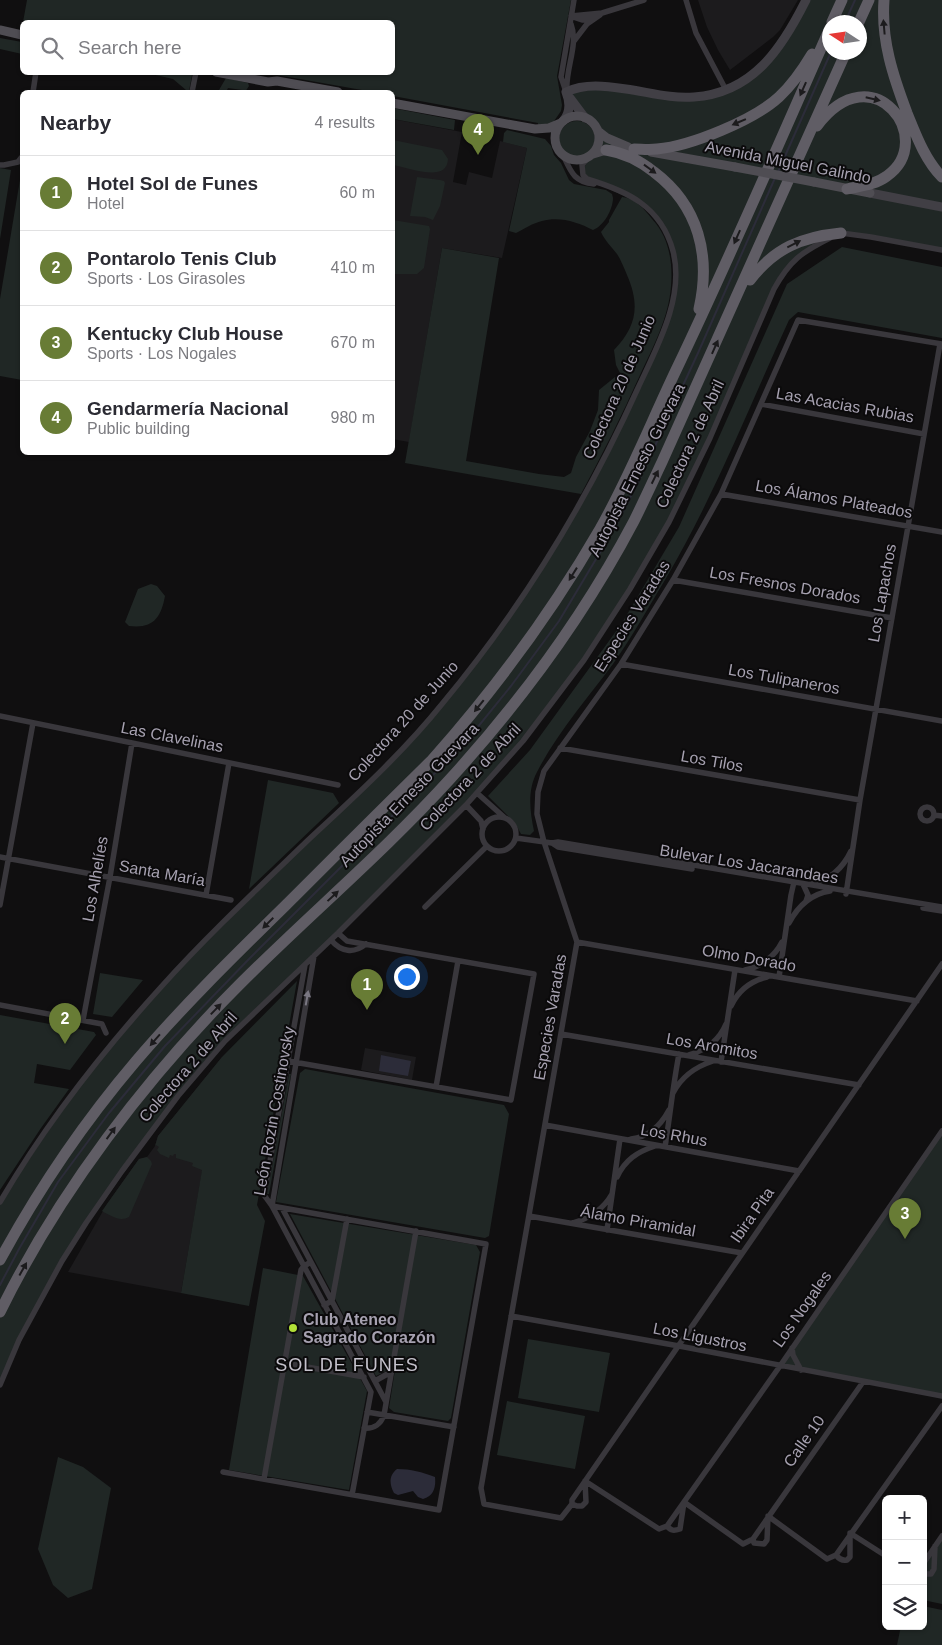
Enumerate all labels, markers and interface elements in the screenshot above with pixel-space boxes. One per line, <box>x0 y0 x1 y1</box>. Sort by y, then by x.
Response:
north arrow <box>822 15 867 60</box>
one-way arrow <box>880 19 888 35</box>
search box <box>20 20 395 75</box>
icon: search <box>38 34 66 62</box>
text: Search here <box>78 37 182 58</box>
one-way arrow <box>798 82 806 96</box>
one-way arrow <box>865 95 880 103</box>
text: Nearby <box>40 111 111 134</box>
text: 4 results <box>315 114 375 131</box>
pin: 4 <box>462 114 494 155</box>
one-way arrow <box>732 119 746 127</box>
street label: Avenida Miguel Galindo <box>704 138 873 186</box>
one-way arrow <box>643 164 657 174</box>
text: Hotel Sol de Funes <box>87 173 258 194</box>
text: 1 <box>52 184 60 201</box>
text: 60 m <box>339 184 375 201</box>
text: Hotel <box>87 195 124 212</box>
one-way arrow <box>732 230 740 244</box>
one-way arrow <box>786 240 801 248</box>
text: Pontarolo Tenis Club <box>87 248 277 269</box>
text: 2 <box>52 259 60 276</box>
text: 410 m <box>331 259 375 276</box>
text: Sports · Los Girasoles <box>87 270 245 287</box>
street label: Colectora 20 de Junio <box>580 312 658 462</box>
text: Kentucky Club House <box>87 323 283 344</box>
text: 3 <box>52 334 60 351</box>
text: 670 m <box>331 334 375 351</box>
one-way arrow <box>711 340 719 354</box>
text: Sports · Los Nogales <box>87 345 236 362</box>
street label: Colectora 2 de Abril <box>653 377 727 511</box>
street label: Autopista Ernesto Guevara <box>586 380 688 559</box>
street label: Las Acacias Rubias <box>775 385 915 425</box>
text: Gendarmería Nacional <box>87 398 289 419</box>
text: 4 <box>52 409 60 426</box>
text: 980 m <box>331 409 375 426</box>
text: Public building <box>87 420 190 437</box>
one-way arrow <box>651 470 659 484</box>
street label: Los Álamos Plateados <box>754 476 914 521</box>
street label: Los Lapachos <box>865 542 899 644</box>
street label: Especies Varadas <box>591 557 673 675</box>
street label: Los Fresnos Dorados <box>708 563 862 607</box>
one-way arrow <box>568 567 577 580</box>
street label: Colectora 20 de Junio <box>345 657 461 785</box>
street label: Los Tulipaneros <box>727 661 841 697</box>
one-way arrow <box>473 699 484 712</box>
street label: Las Clavelinas <box>119 719 225 755</box>
street label: Autopista Ernesto Guevara <box>336 720 482 870</box>
street label: Colectora 2 de Abril <box>416 720 524 834</box>
street label: Los Tilos <box>679 747 745 775</box>
street label: Los Alhelíes <box>79 835 111 923</box>
street label: Bulevar Los Jacarandaes <box>659 841 839 887</box>
street label: Santa María <box>118 857 206 889</box>
one-way arrow <box>326 890 338 902</box>
one-way arrow <box>262 917 274 929</box>
street label: Olmo Dorado <box>701 941 797 975</box>
street label: Especies Varadas <box>531 953 569 1081</box>
your location <box>394 964 420 990</box>
pin: 1 <box>351 969 383 1010</box>
one-way arrow <box>304 989 312 1005</box>
pin: 2 <box>49 1003 81 1044</box>
one-way arrow <box>210 1003 222 1015</box>
street label: Colectora 2 de Abril <box>136 1009 240 1125</box>
street label: León Rozin Costinovsky <box>251 1025 297 1197</box>
street label: Los Aromitos <box>665 1030 759 1062</box>
one-way arrow <box>149 1033 161 1045</box>
street label: Los Rhus <box>639 1121 709 1149</box>
one-way arrow <box>106 1127 117 1140</box>
street label: Ibira Pita <box>727 1184 777 1246</box>
pin: 3 <box>889 1198 921 1239</box>
street label: Álamo Piramidal <box>579 1202 697 1239</box>
one-way arrow <box>19 1262 27 1277</box>
street label: Los Nogales <box>770 1268 834 1350</box>
place label: Club Ateneo Sagrado Corazón <box>303 1311 435 1346</box>
street label: Los Ligustros <box>652 1320 748 1354</box>
marker: Club Ateneo Sagrado Corazón <box>287 1322 299 1334</box>
district label: SOL DE FUNES <box>275 1355 419 1375</box>
street label: Calle 10 <box>780 1412 828 1470</box>
map controls <box>882 1495 927 1630</box>
button: + <box>882 1495 927 1540</box>
button: − <box>882 1540 927 1585</box>
button: layers <box>882 1585 927 1630</box>

